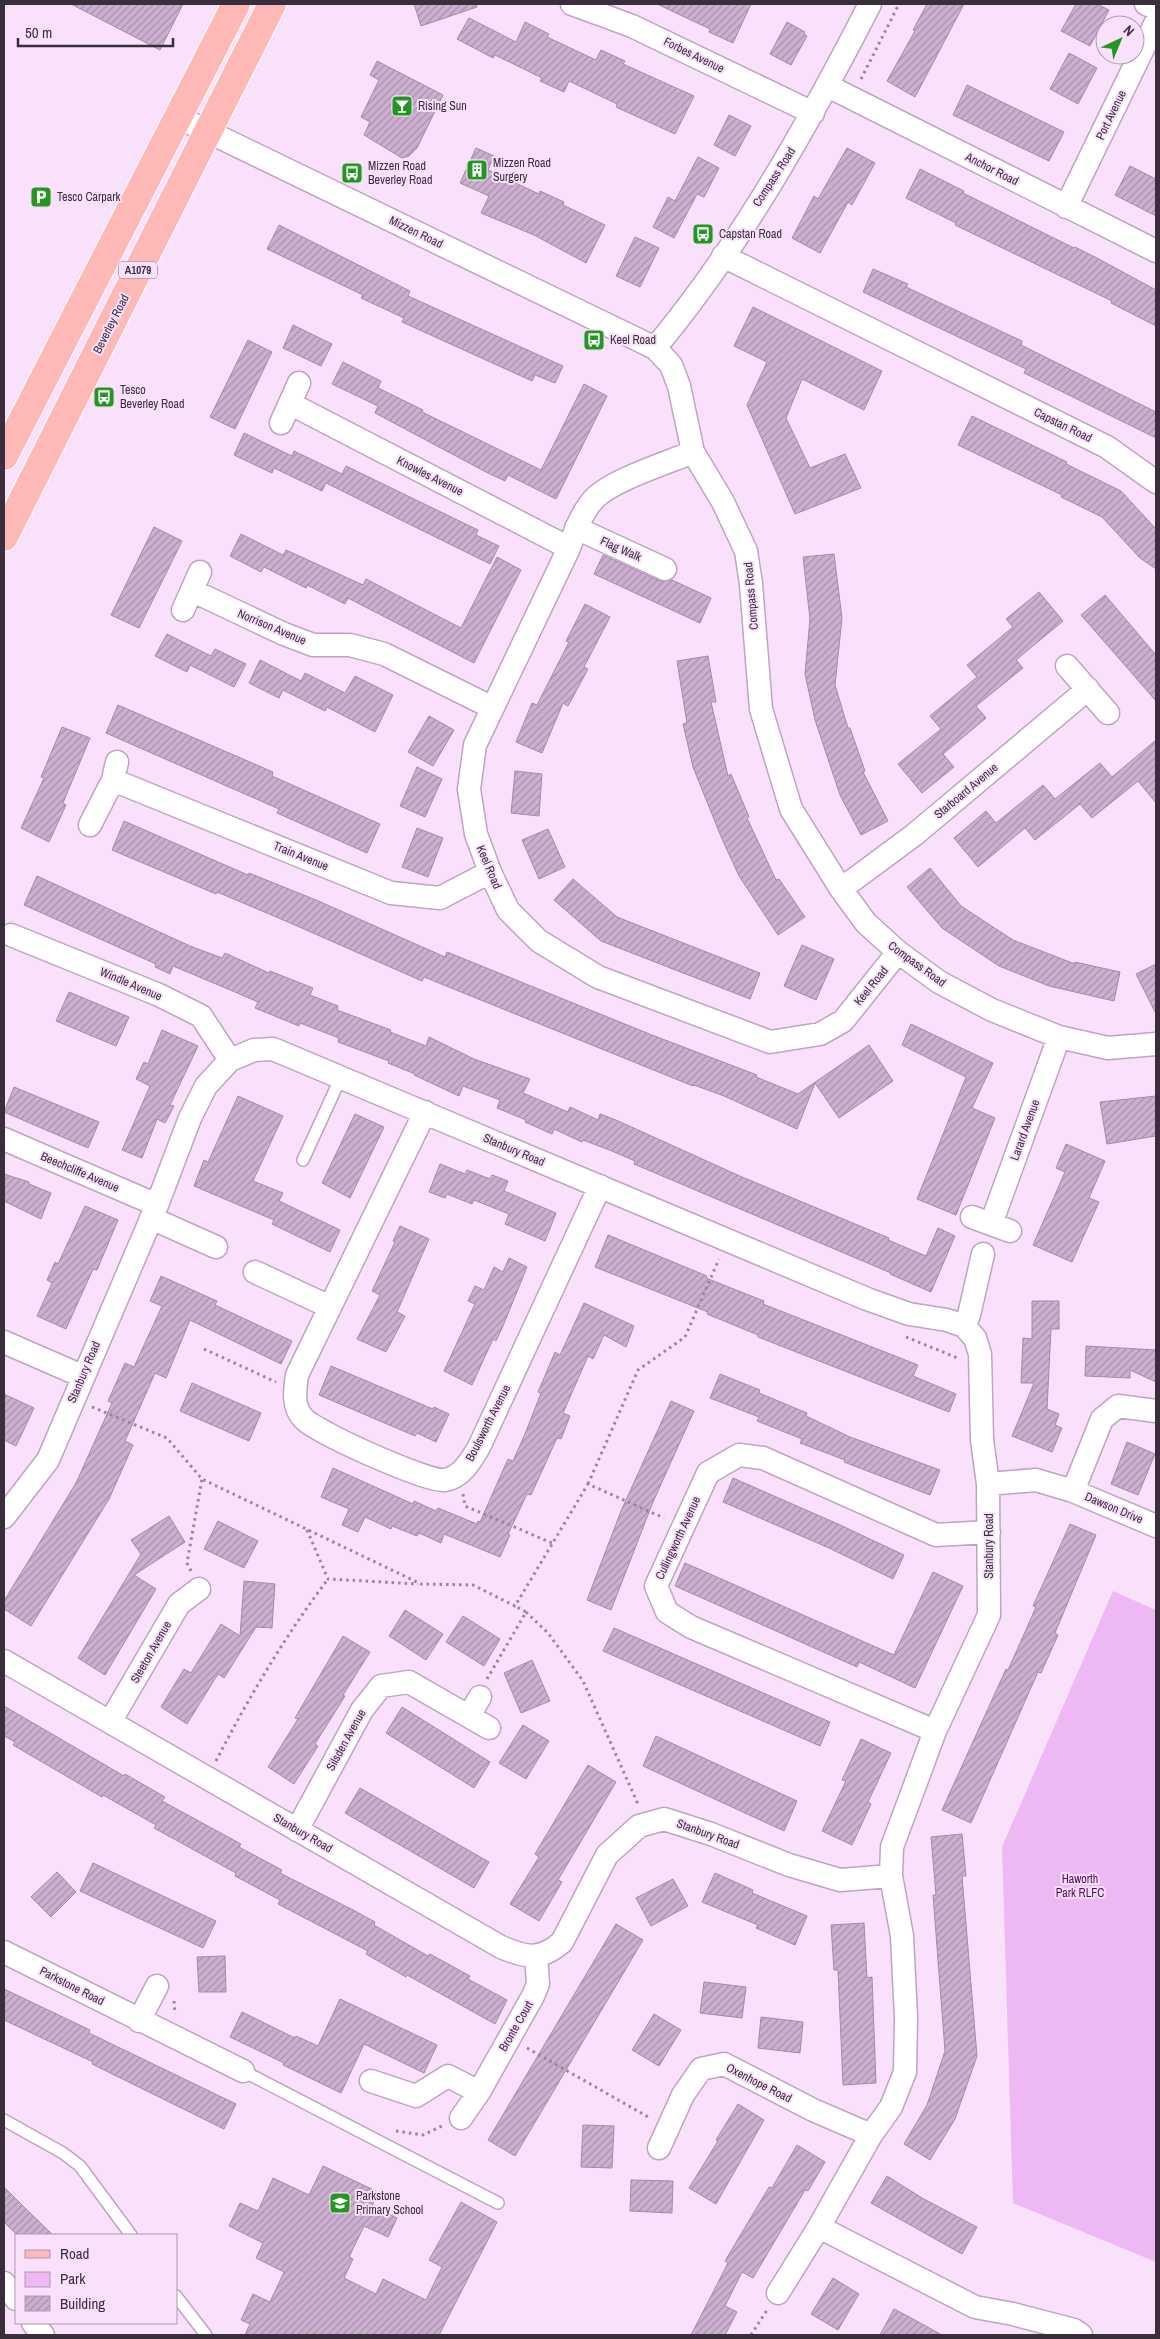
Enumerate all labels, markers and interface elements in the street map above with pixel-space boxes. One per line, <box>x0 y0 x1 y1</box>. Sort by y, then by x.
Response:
scale bar <box>18 15 172 47</box>
north arrow <box>1095 15 1145 65</box>
text: N <box>1120 21 1138 40</box>
text: 50 m <box>25 22 52 43</box>
street label: Forbes Avenue <box>661 33 727 77</box>
street label: Port Avenue <box>1092 87 1130 143</box>
bar icon: Rising Sun <box>390 94 414 118</box>
place label: Rising Sun <box>418 98 467 114</box>
street label: Compass Road <box>749 144 799 210</box>
street label: Anchor Road <box>962 148 1021 189</box>
place label: Mizzen Road Surgery <box>493 155 551 185</box>
place label: Mizzen Road Beverley Road <box>368 158 433 188</box>
building icon: Mizzen Road Surgery <box>465 158 489 182</box>
bus stop icon: Mizzen Road Beverley Road <box>340 161 364 185</box>
parking icon: Tesco Carpark <box>29 185 53 209</box>
place label: Tesco Carpark <box>57 189 121 205</box>
street label: Mizzen Road <box>386 212 446 252</box>
bus stop icon: Capstan Road <box>691 222 715 246</box>
place label: Capstan Road <box>719 226 782 242</box>
road number: A1079 <box>119 262 157 278</box>
street label: Beverley Road <box>89 292 133 356</box>
bus stop icon: Keel Road <box>582 328 606 352</box>
place label: Keel Road <box>610 332 656 348</box>
place label: Tesco Beverley Road <box>120 382 185 412</box>
bus stop icon: Tesco Beverley Road <box>92 385 116 409</box>
street label: Capstan Road <box>1031 404 1095 446</box>
street label: Knowles Avenue <box>394 452 466 500</box>
street label: Flag Walk <box>598 533 644 565</box>
street label: Compass Road <box>740 562 762 630</box>
street label: Norrison Avenue <box>235 605 309 649</box>
street label: Starboard Avenue <box>931 760 1001 822</box>
street label: Train Avenue <box>271 838 331 874</box>
street label: Keel Road <box>473 843 505 891</box>
street label: Compass Road <box>885 938 949 990</box>
street label: Keel Road <box>850 963 892 1009</box>
street label: Windle Avenue <box>97 964 165 1004</box>
street label: Larard Avenue <box>1007 1097 1043 1163</box>
street label: Stanbury Road <box>481 1130 547 1170</box>
street label: Beechcliffe Avenue <box>38 1148 122 1196</box>
street label: Stanbury Road <box>64 1339 104 1405</box>
street label: Boulsworth Avenue <box>462 1382 514 1464</box>
street label: Dawson Drive <box>1082 1489 1146 1527</box>
street label: Cullingworth Avenue <box>652 1494 704 1582</box>
street label: Stanbury Road <box>981 1513 997 1579</box>
street label: Steeton Avenue <box>127 1618 175 1686</box>
street label: Silsden Avenue <box>322 1706 370 1774</box>
street label: Stanbury Road <box>271 1810 335 1856</box>
street label: Stanbury Road <box>674 1815 742 1853</box>
park label: Haworth Park RLFC <box>1056 1871 1104 1901</box>
street label: Parkstone Road <box>37 1963 107 2009</box>
street label: Bronte Court <box>495 1998 537 2054</box>
street label: Oxenhope Road <box>723 2060 795 2106</box>
place label: Parkstone Primary School <box>356 2188 423 2218</box>
school or university icon: Parkstone Primary School <box>328 2191 352 2215</box>
legend <box>15 2234 178 2324</box>
text: Road <box>60 2243 89 2264</box>
text: Park <box>60 2268 86 2289</box>
text: Building <box>60 2293 105 2314</box>

